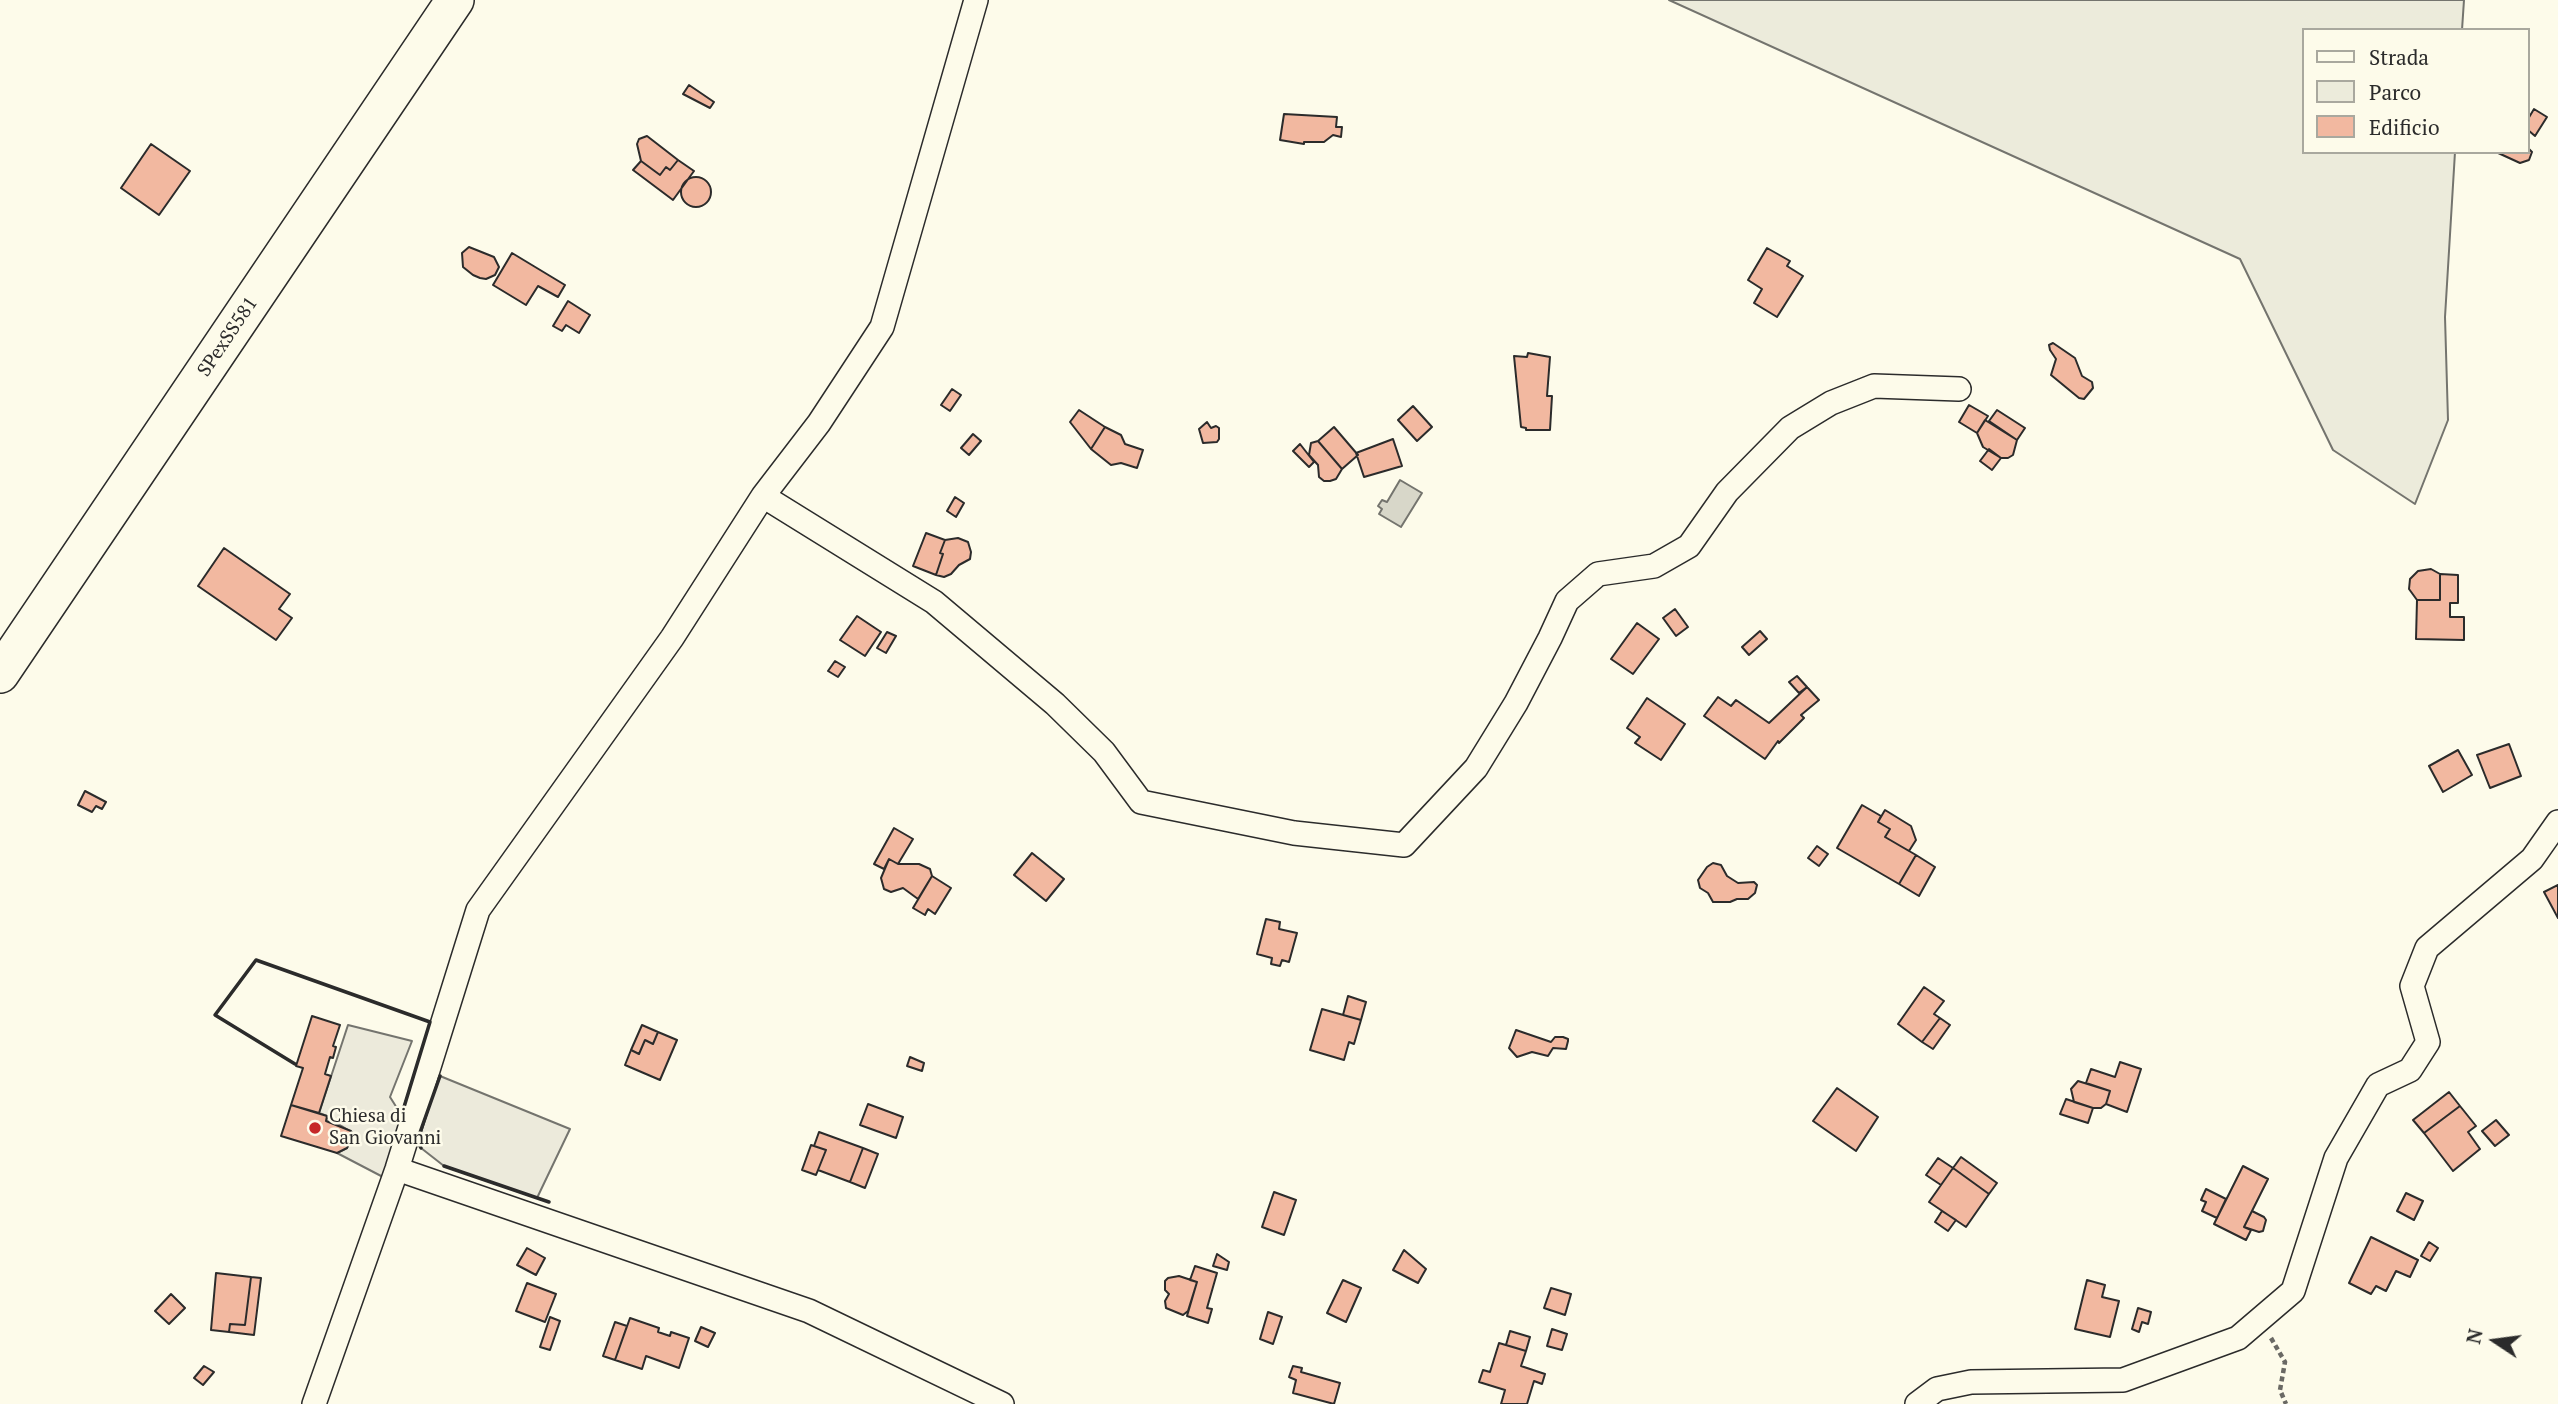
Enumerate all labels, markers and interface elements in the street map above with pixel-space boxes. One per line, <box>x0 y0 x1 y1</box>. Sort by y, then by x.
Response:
legend <box>2302 28 2530 154</box>
text: Strada <box>2369 43 2429 71</box>
text: Parco <box>2369 78 2421 106</box>
text: Edificio <box>2369 113 2440 141</box>
street label: SPexSS581 <box>193 293 263 381</box>
place label: Chiesa di San Giovanni <box>329 1106 441 1150</box>
marker: Chiesa di San Giovanni <box>307 1120 323 1136</box>
north arrow <box>2460 1306 2530 1376</box>
text: N <box>2460 1326 2488 1346</box>

